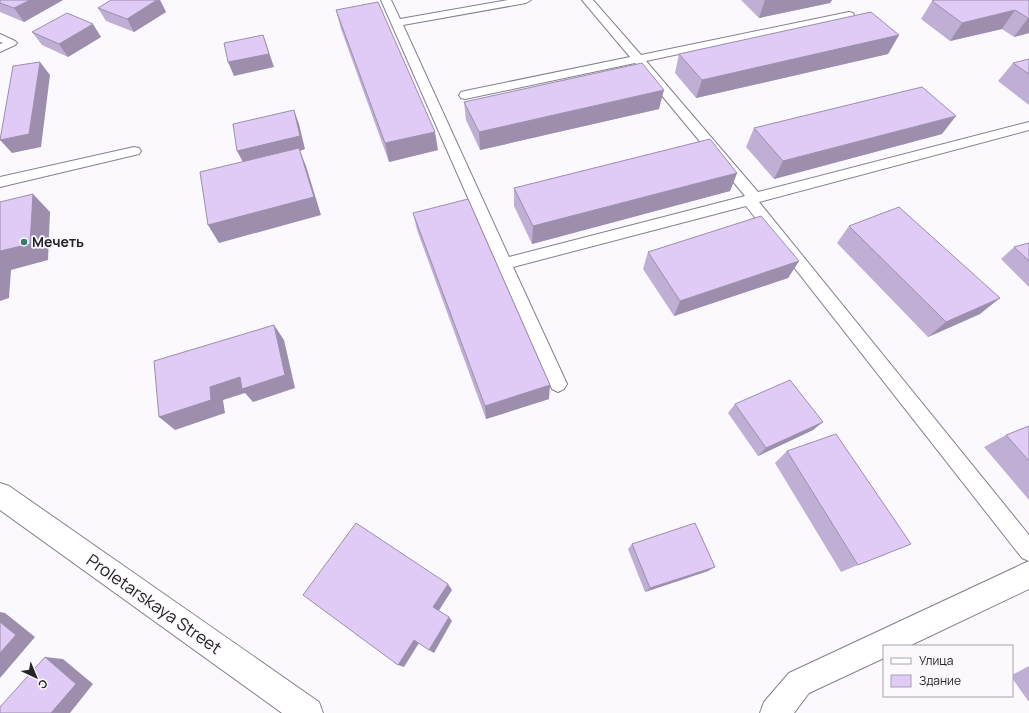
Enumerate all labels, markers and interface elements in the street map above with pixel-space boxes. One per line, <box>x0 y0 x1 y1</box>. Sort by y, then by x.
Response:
place label: Мечеть <box>32 232 84 251</box>
marker: Мечеть <box>19 237 29 247</box>
street label: Proletarskaya Street <box>82 548 227 659</box>
legend <box>883 645 1013 697</box>
text: Улица <box>919 652 953 669</box>
north arrow <box>16 657 56 697</box>
text: Здание <box>919 672 961 689</box>
text: С <box>35 676 51 693</box>

